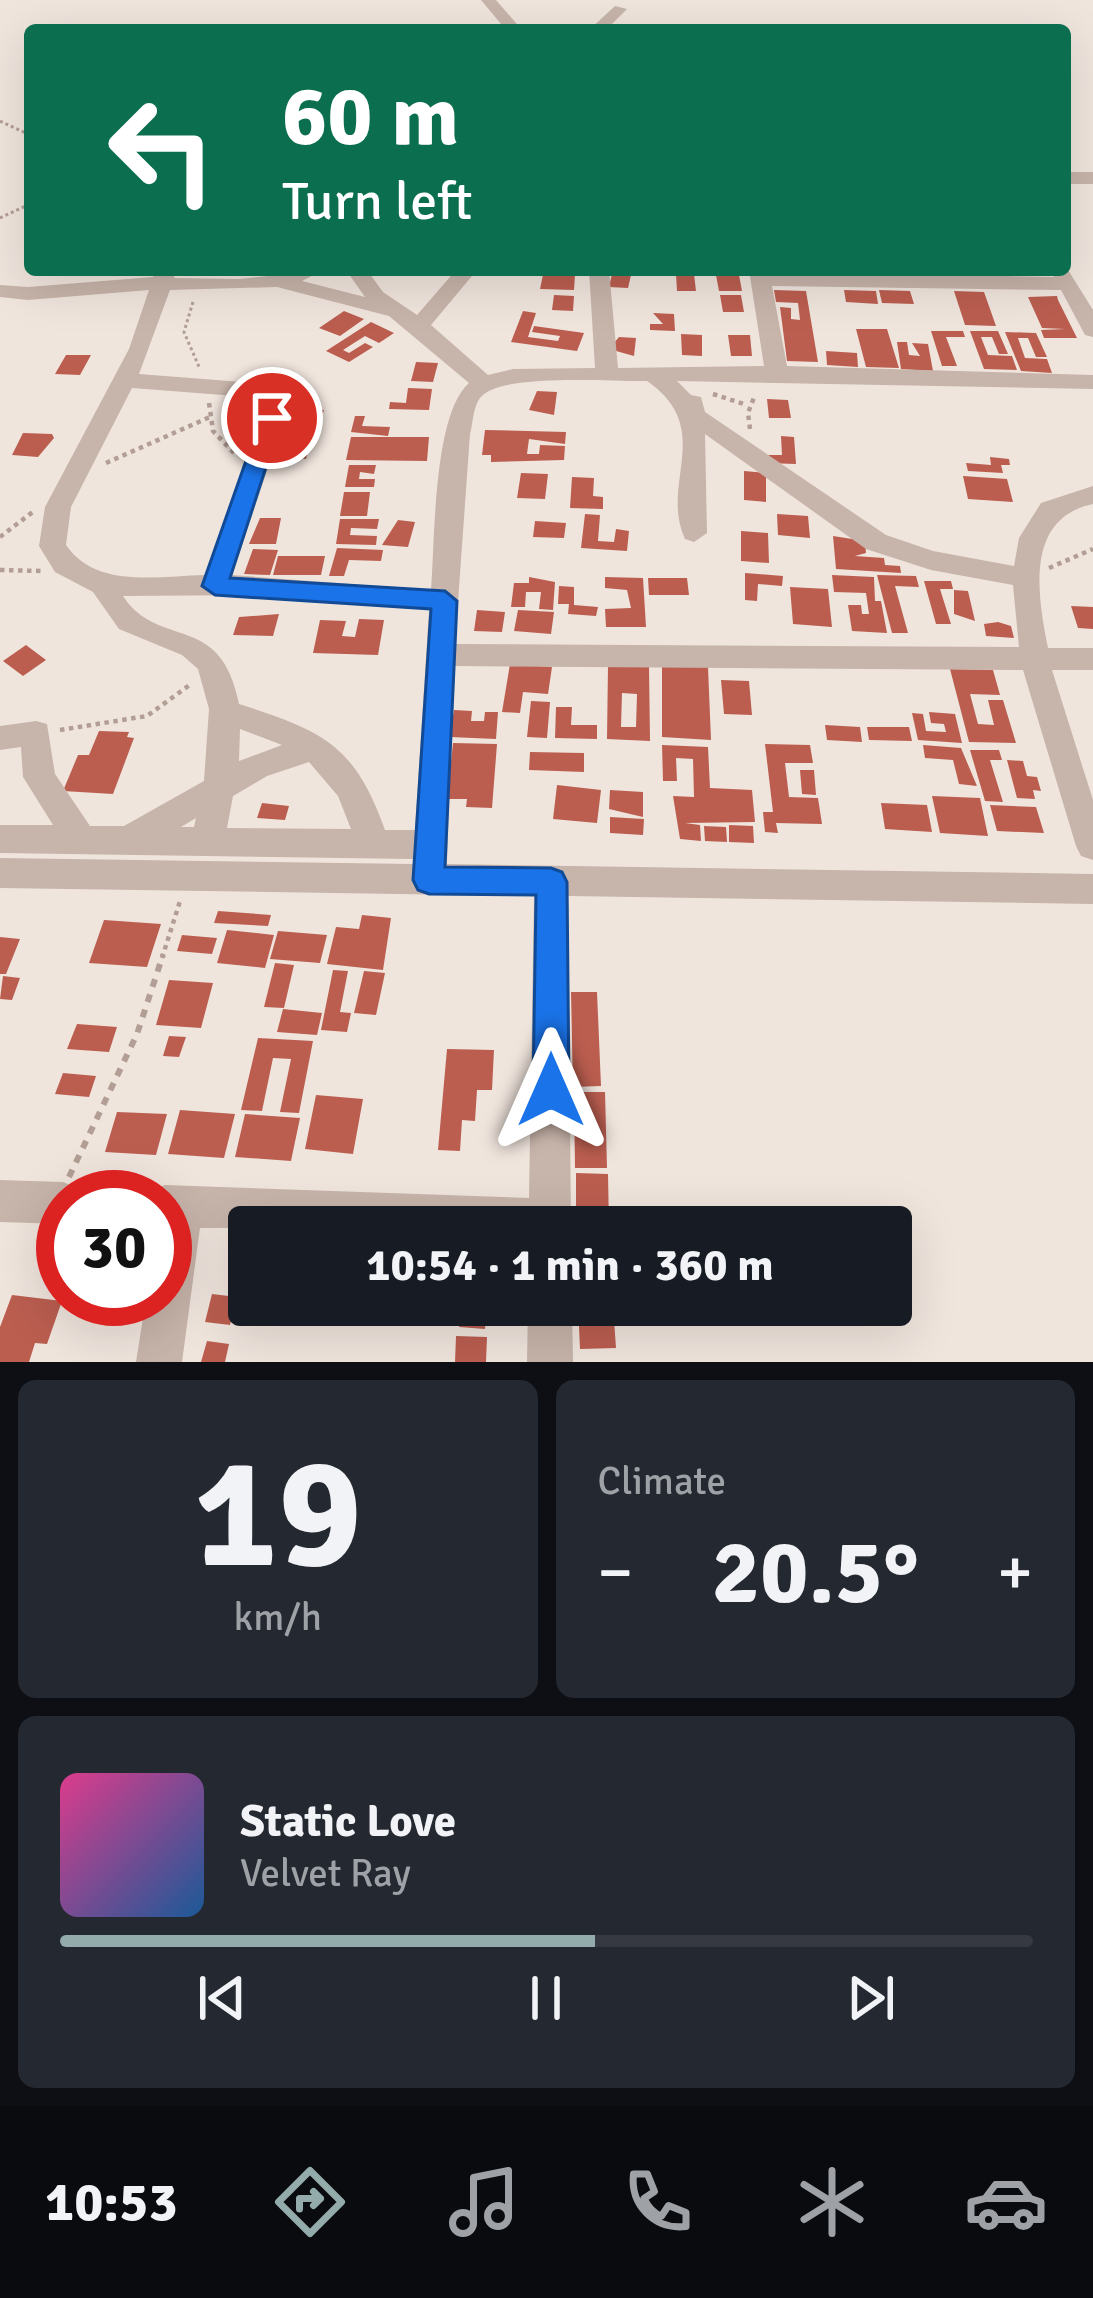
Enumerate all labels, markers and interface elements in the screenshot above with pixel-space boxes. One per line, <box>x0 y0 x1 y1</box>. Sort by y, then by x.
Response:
text: 60 m <box>282 65 459 169</box>
icon: left <box>84 72 240 228</box>
text: Turn left <box>282 168 472 235</box>
pin <box>221 367 323 469</box>
icon: arrive <box>239 385 305 451</box>
position arrow <box>488 1027 614 1153</box>
speed limit sign: 30 <box>36 1170 192 1326</box>
text: 10:54 · 1 min · 360 m <box>366 1238 774 1293</box>
text: 19 <box>194 1418 362 1611</box>
text: Climate <box>598 1457 726 1505</box>
text: 20.5° <box>711 1517 919 1628</box>
text: − <box>598 1532 633 1613</box>
text: + <box>997 1532 1033 1613</box>
text: km/h <box>234 1593 322 1641</box>
text: Static Love <box>240 1794 456 1849</box>
text: Velvet Ray <box>240 1849 411 1897</box>
icon: previous <box>189 1965 255 2031</box>
icon: pause <box>513 1965 579 2031</box>
icon: next <box>838 1965 904 2031</box>
icon: directions <box>268 2160 352 2244</box>
icon: music <box>442 2160 526 2244</box>
icon: phone <box>616 2160 700 2244</box>
icon: climate <box>790 2160 874 2244</box>
icon: car <box>964 2160 1048 2244</box>
text: 10:53 <box>45 2169 178 2236</box>

